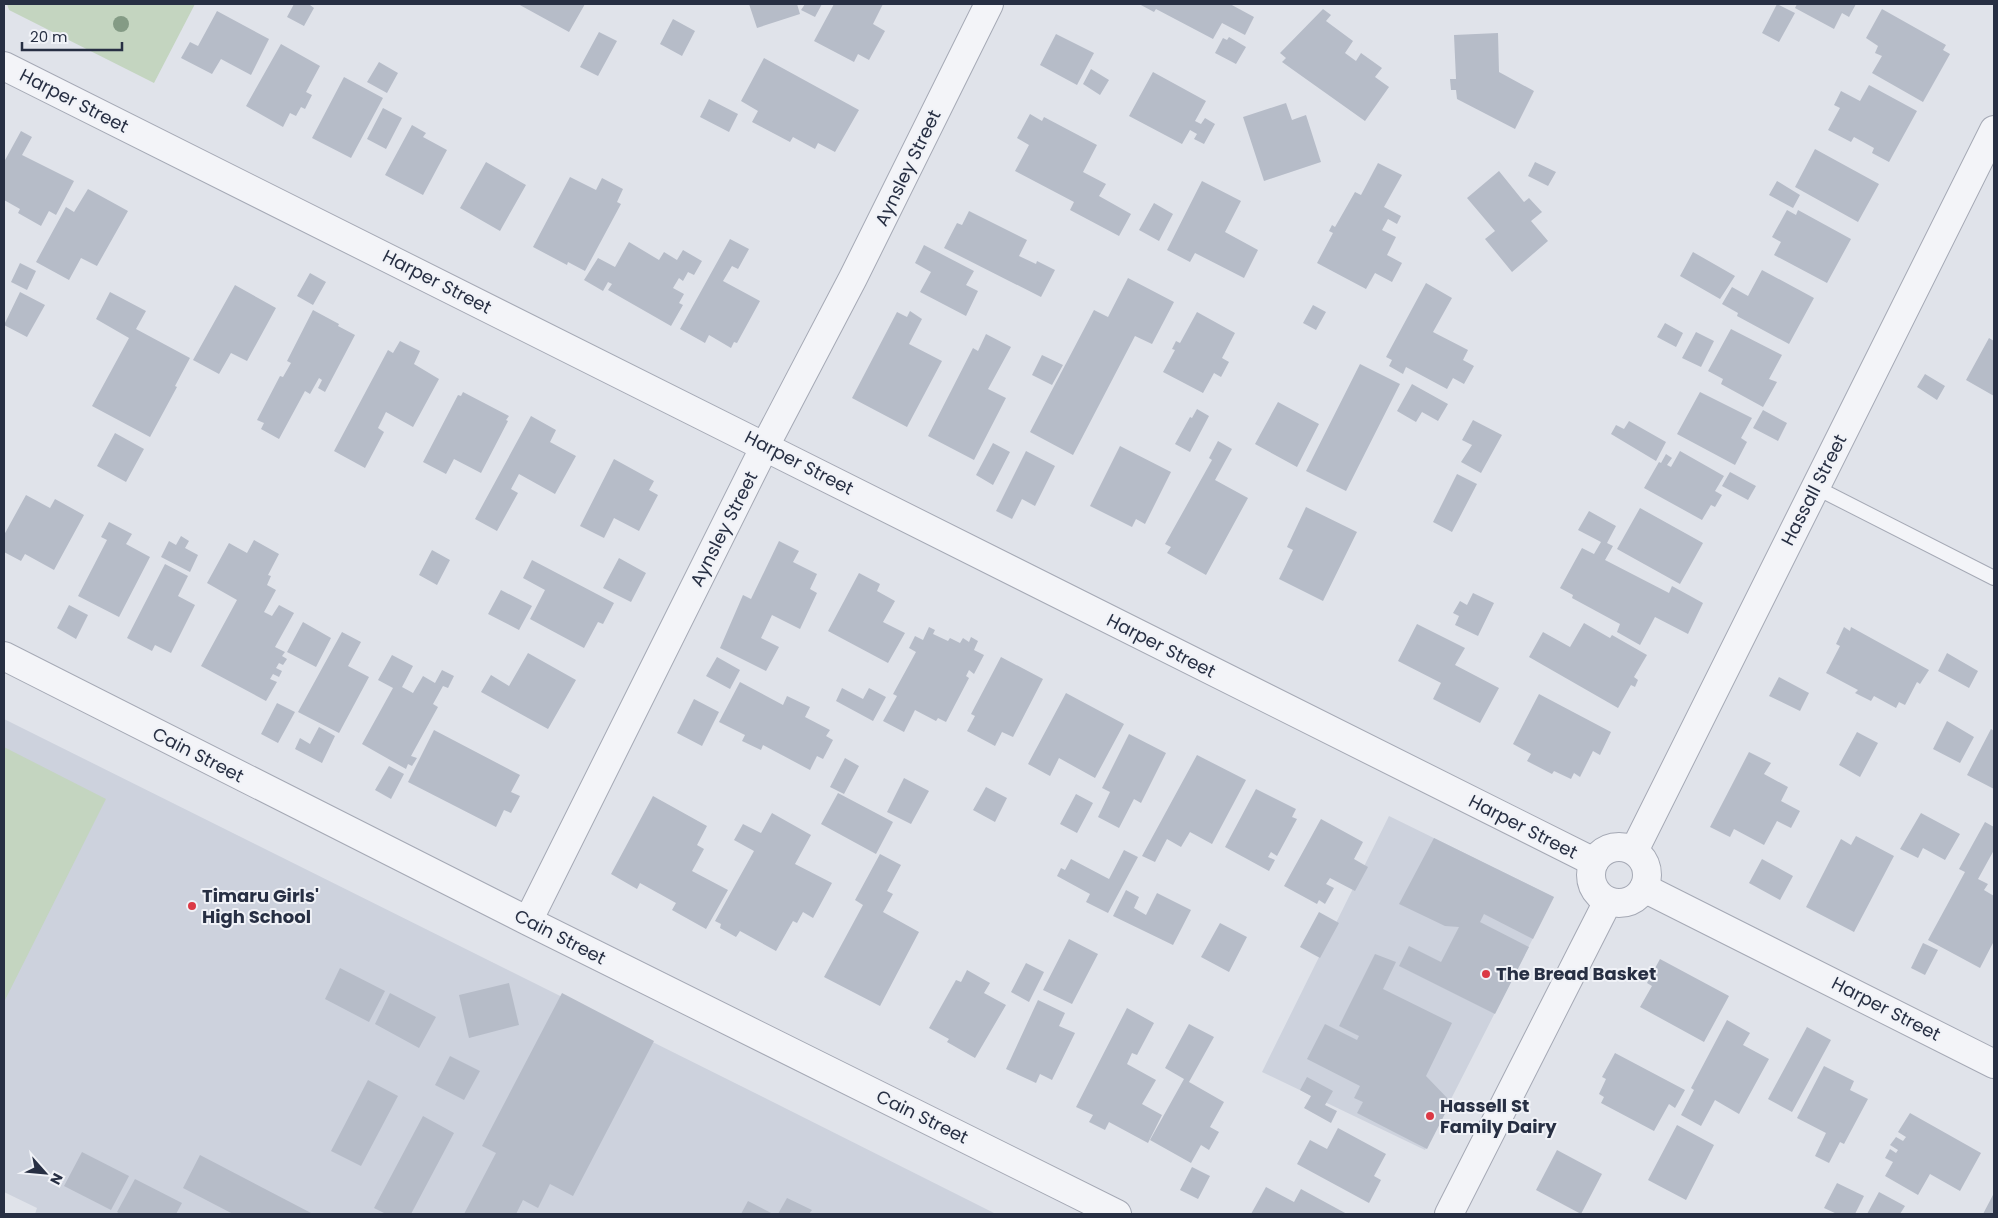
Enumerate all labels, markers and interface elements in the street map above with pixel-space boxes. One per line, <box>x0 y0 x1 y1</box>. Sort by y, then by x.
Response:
scale bar <box>22 20 122 52</box>
text: 20 m <box>30 26 68 47</box>
street label: Harper Street <box>16 62 133 139</box>
street label: Aynsley Street <box>869 105 946 230</box>
street label: Harper Street <box>379 243 496 320</box>
street label: Harper Street <box>741 424 858 501</box>
street label: Hassall Street <box>1775 430 1852 550</box>
street label: Aynsley Street <box>684 467 763 591</box>
street label: Harper Street <box>1103 607 1220 684</box>
street label: Cain Street <box>148 721 248 788</box>
street label: Harper Street <box>1465 788 1582 865</box>
place label: Timaru Girls' High School <box>202 883 319 929</box>
marker: Timaru Girls' High School <box>186 900 198 912</box>
street label: Cain Street <box>510 903 610 970</box>
place label: The Bread Basket <box>1496 961 1656 986</box>
marker: The Bread Basket <box>1480 968 1492 980</box>
street label: Harper Street <box>1828 970 1945 1047</box>
street label: Cain Street <box>872 1083 972 1150</box>
place label: Hassell St Family Dairy <box>1440 1093 1557 1139</box>
marker: Hassell St Family Dairy <box>1424 1110 1436 1122</box>
north arrow <box>20 1148 70 1198</box>
text: N <box>45 1170 68 1188</box>

